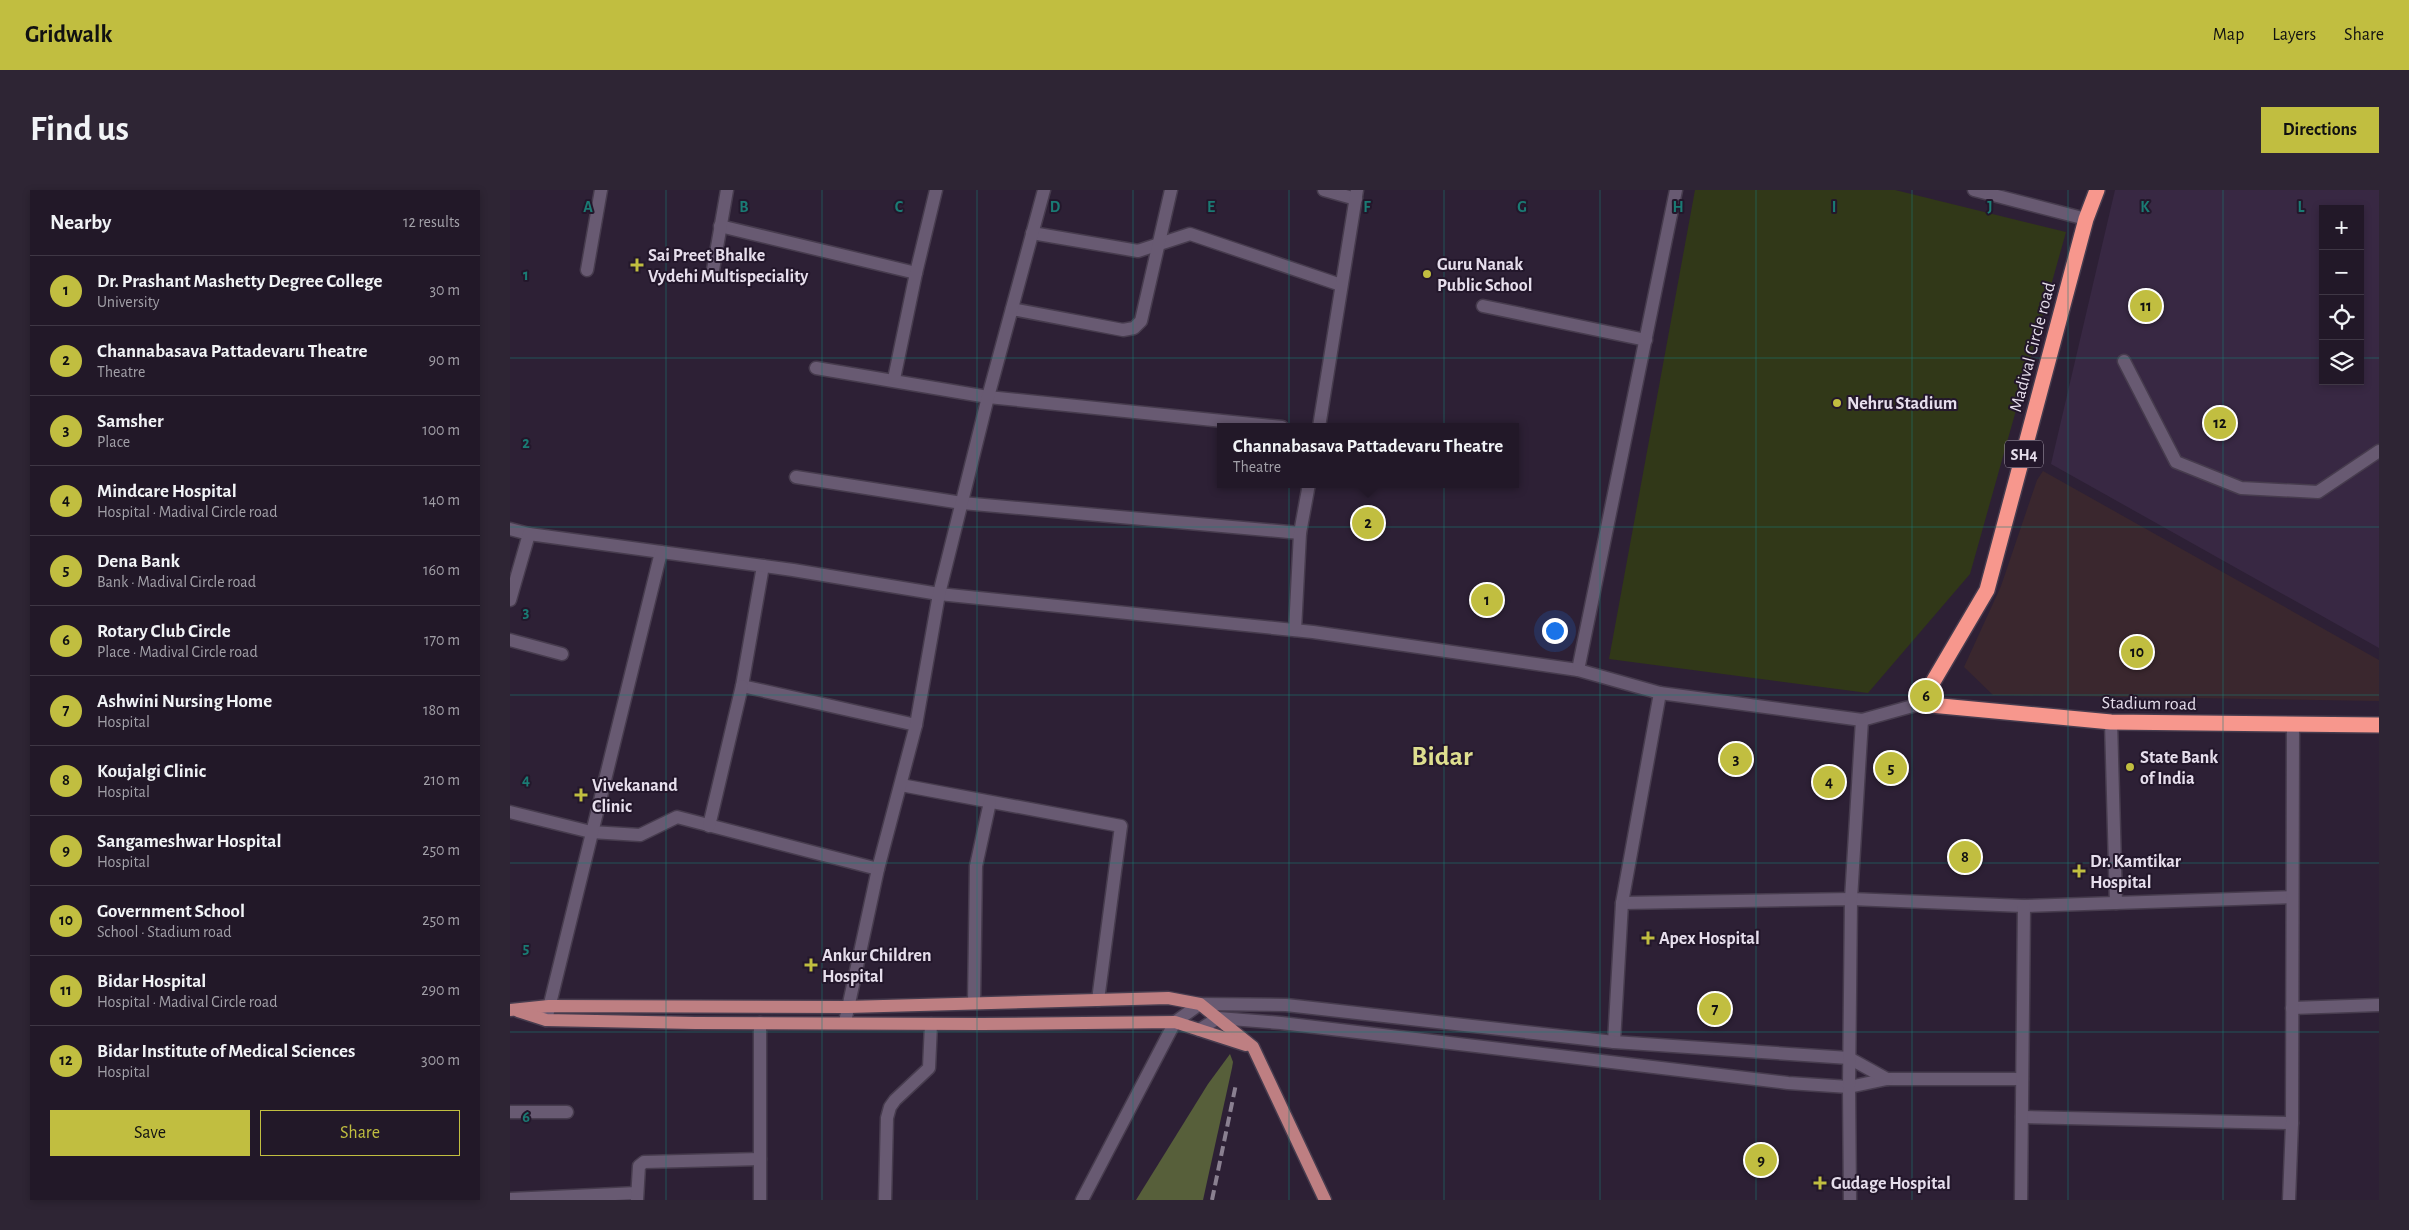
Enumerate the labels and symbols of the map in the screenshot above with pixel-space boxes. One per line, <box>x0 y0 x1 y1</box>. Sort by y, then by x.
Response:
text: A <box>583 199 593 215</box>
text: B <box>739 199 749 215</box>
text: C <box>895 199 904 215</box>
text: D <box>1050 199 1061 215</box>
text: E <box>1207 199 1215 215</box>
text: F <box>1363 199 1371 215</box>
text: G <box>1517 199 1527 215</box>
text: H <box>1672 199 1684 215</box>
text: I <box>1832 199 1836 215</box>
text: J <box>1987 199 1993 215</box>
text: K <box>2140 199 2150 215</box>
text: L <box>2298 199 2305 215</box>
place label: Sai Preet Bhalke Vydehi Multispeciality <box>648 247 809 286</box>
place label: Guru Nanak Public School <box>1437 256 1532 295</box>
marker: Sai Preet Bhalke Vydehi Multispeciality <box>630 258 644 272</box>
text: 1 <box>523 267 529 283</box>
marker: Guru Nanak Public School <box>1421 268 1433 280</box>
street label: Madival Circle road <box>2007 280 2059 414</box>
pin: 11 <box>2130 287 2162 325</box>
place label: Nehru Stadium <box>1847 395 1957 413</box>
marker: Nehru Stadium <box>1831 397 1843 409</box>
pin: 12 <box>2204 404 2236 442</box>
text: 2 <box>522 435 530 451</box>
road number: SH4 <box>2005 440 2043 468</box>
pin: 2 <box>1352 504 1384 542</box>
pin: 1 <box>1471 581 1503 619</box>
text: 3 <box>523 604 530 620</box>
your location <box>1542 618 1568 644</box>
pin: 10 <box>2121 633 2153 671</box>
pin: 6 <box>1910 677 1942 715</box>
street label: Stadium road <box>2101 694 2197 714</box>
pin: 3 <box>1720 740 1752 778</box>
district label: Bidar <box>1411 743 1473 771</box>
pin: 5 <box>1875 749 1907 787</box>
place label: State Bank of India <box>2140 749 2218 788</box>
marker: State Bank of India <box>2124 761 2136 773</box>
pin: 4 <box>1813 763 1845 801</box>
text: 4 <box>522 772 530 788</box>
place label: Vivekanand Clinic <box>592 777 678 816</box>
marker: Vivekanand Clinic <box>574 788 588 802</box>
pin: 8 <box>1949 838 1981 876</box>
place label: Dr. Kamtikar Hospital <box>2090 853 2182 892</box>
marker: Dr. Kamtikar Hospital <box>2072 864 2086 878</box>
place label: Apex Hospital <box>1659 930 1760 948</box>
marker: Apex Hospital <box>1641 931 1655 945</box>
text: 5 <box>523 940 530 956</box>
place label: Ankur Children Hospital <box>822 947 932 986</box>
marker: Ankur Children Hospital <box>804 958 818 972</box>
pin: 7 <box>1699 990 1731 1028</box>
text: 6 <box>522 1109 530 1125</box>
pin: 9 <box>1745 1141 1777 1179</box>
place label: Gudage Hospital <box>1831 1175 1951 1193</box>
marker: Gudage Hospital <box>1813 1176 1827 1190</box>

